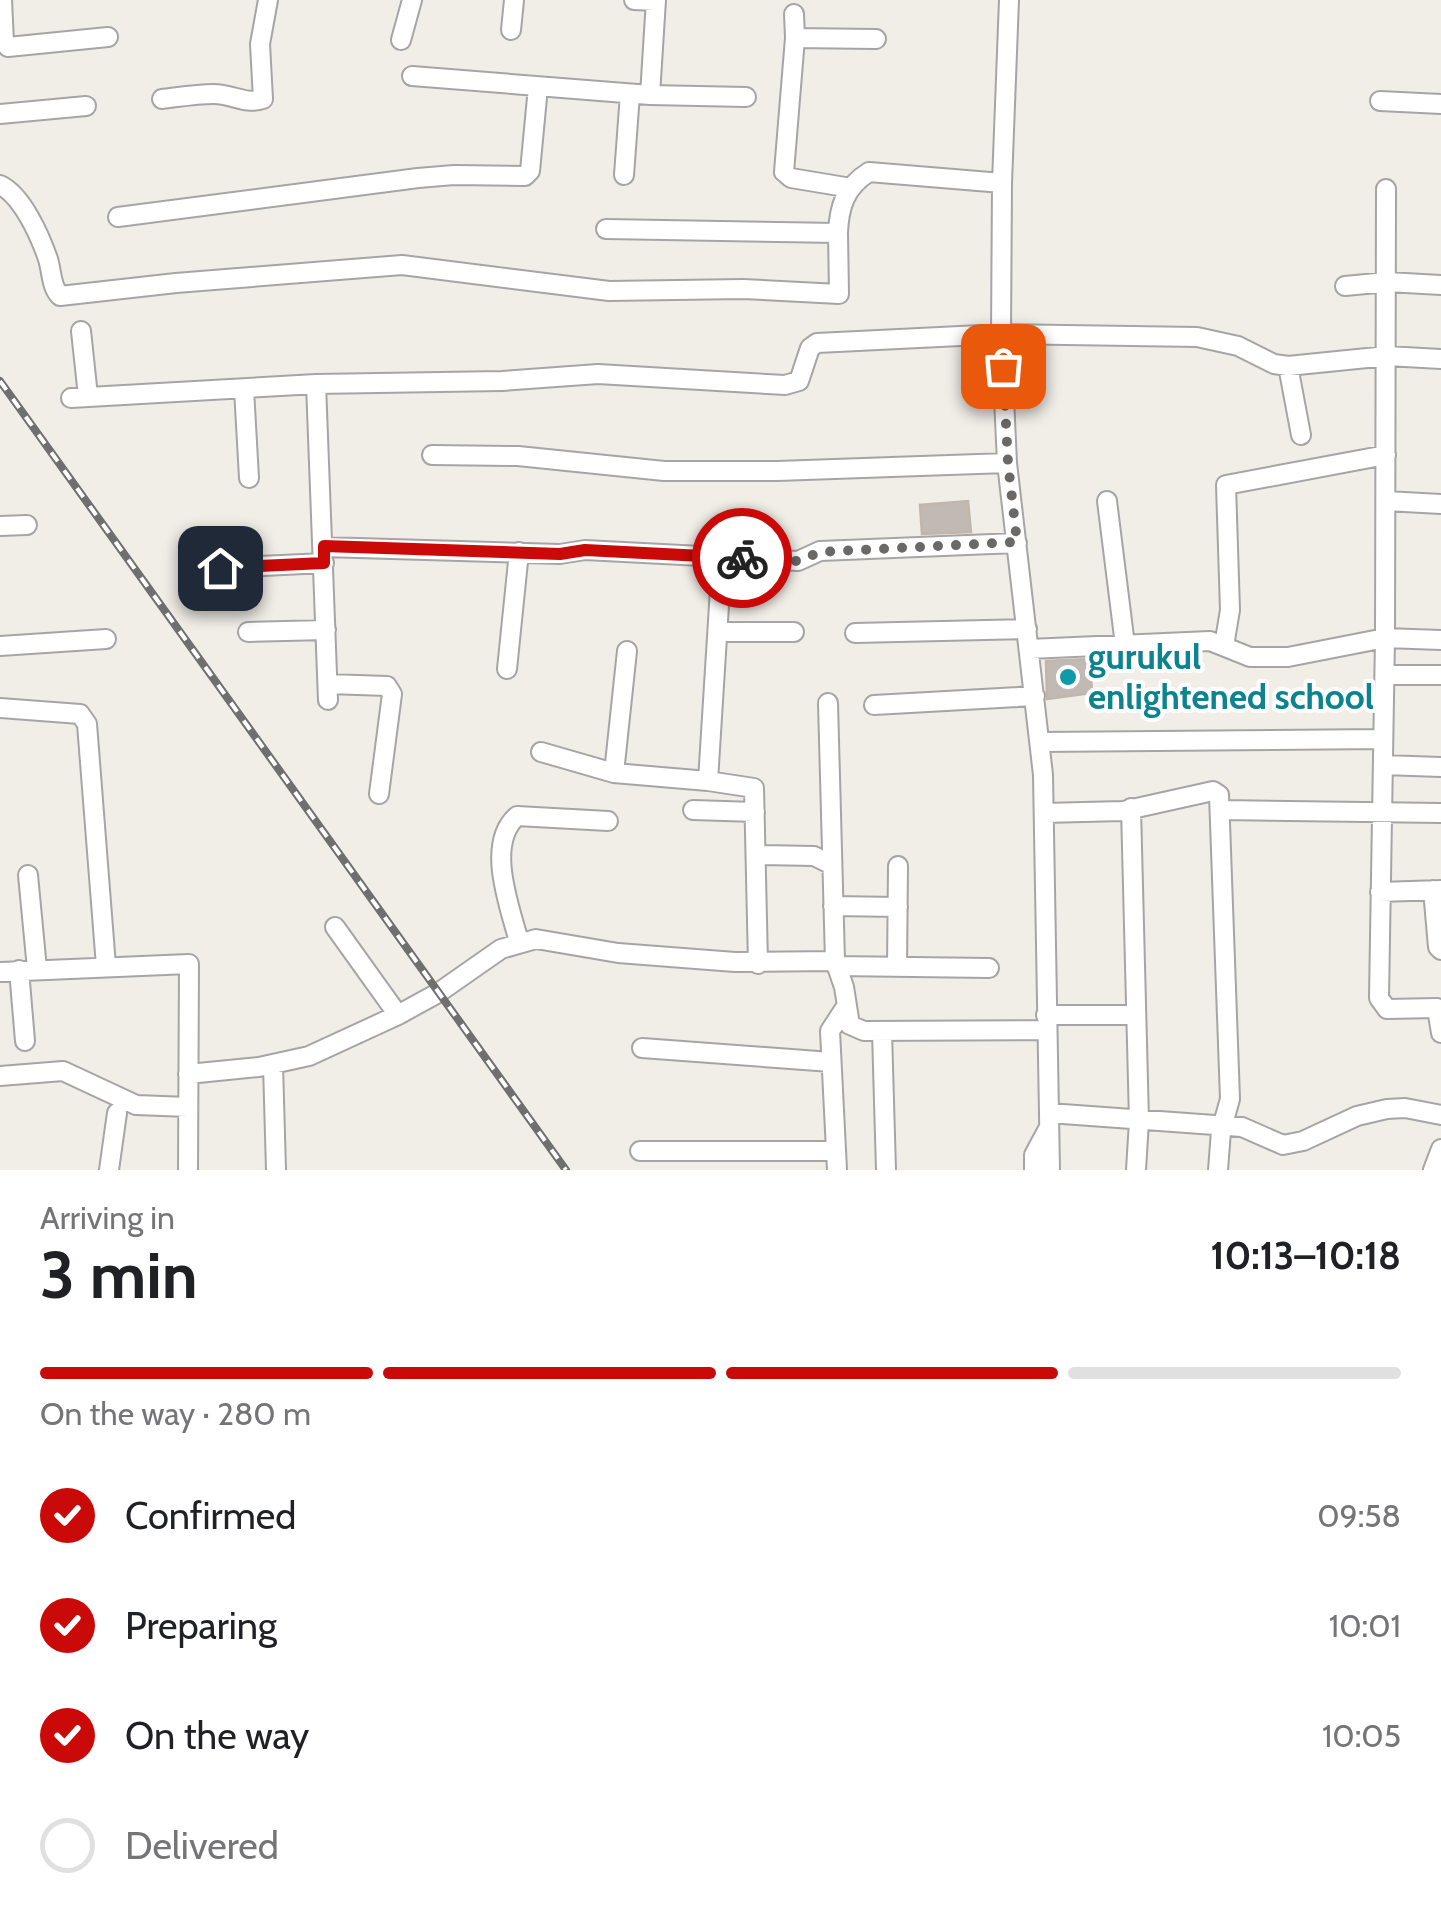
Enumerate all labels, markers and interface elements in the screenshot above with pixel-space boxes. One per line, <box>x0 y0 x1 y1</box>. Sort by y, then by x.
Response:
pin <box>961 324 1046 409</box>
icon: bag <box>976 339 1031 394</box>
courier <box>692 508 792 608</box>
pin <box>178 526 263 611</box>
icon: bike <box>715 531 770 586</box>
icon: home <box>193 541 248 596</box>
place label: gurukul enlightened school <box>1088 635 1374 718</box>
marker: gurukul enlightened school <box>1057 666 1079 688</box>
text: Arriving in <box>40 1198 175 1237</box>
text: 10:13–10:18 <box>1210 1232 1401 1279</box>
text: 3 min <box>40 1235 198 1314</box>
text: On the way · 280 m <box>40 1394 311 1433</box>
icon: check <box>40 1488 95 1543</box>
text: Confirmed <box>125 1492 296 1539</box>
text: 09:58 <box>1317 1496 1401 1535</box>
icon: check <box>40 1598 95 1653</box>
text: Preparing <box>125 1602 277 1649</box>
text: 10:01 <box>1329 1606 1401 1645</box>
icon: check <box>40 1708 95 1763</box>
text: On the way <box>125 1712 309 1759</box>
text: 10:05 <box>1322 1716 1401 1755</box>
text: Delivered <box>125 1822 279 1869</box>

